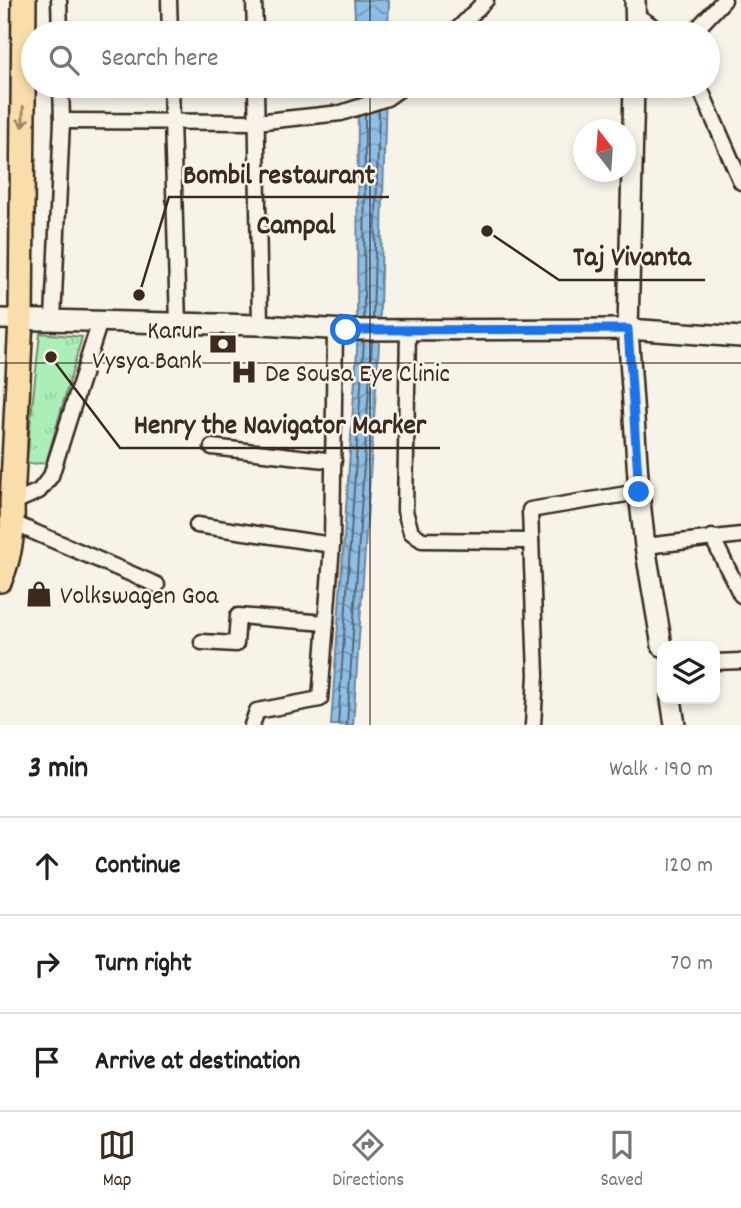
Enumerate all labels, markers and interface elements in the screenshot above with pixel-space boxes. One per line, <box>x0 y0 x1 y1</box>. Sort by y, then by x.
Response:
search box <box>21 21 720 98</box>
icon: search <box>45 41 83 79</box>
text: Search here <box>101 41 219 78</box>
one-way arrow <box>16 105 30 128</box>
north arrow <box>573 119 636 182</box>
callout: Bombil restaurant <box>169 148 389 197</box>
text: Bombil restaurant <box>183 158 376 198</box>
district label: Campal <box>257 208 336 248</box>
callout: Taj Vivanta <box>559 231 705 280</box>
text: Taj Vivanta <box>573 240 692 280</box>
place label: Karur Vysya Bank <box>92 314 202 381</box>
route start <box>330 314 361 345</box>
bank icon: Karur Vysya Bank <box>208 329 238 359</box>
hospital icon: De Sousa Eye Clinic <box>229 357 259 387</box>
place label: De Sousa Eye Clinic <box>265 357 450 394</box>
callout: Henry the Navigator Marker <box>120 399 440 448</box>
text: Henry the Navigator Marker <box>134 408 427 448</box>
route end <box>623 476 654 507</box>
shop icon: Volkswagen Goa <box>24 579 54 609</box>
place label: Volkswagen Goa <box>60 579 219 616</box>
map controls <box>657 641 720 704</box>
button: layers <box>657 641 720 704</box>
text: 3 min <box>28 749 88 792</box>
text: Walk · 190 m <box>609 754 713 787</box>
icon: ahead <box>28 847 66 885</box>
text: Continue <box>95 848 180 885</box>
text: 120 m <box>664 850 713 883</box>
icon: right <box>28 945 66 983</box>
text: Turn right <box>95 946 192 983</box>
text: 70 m <box>671 948 713 981</box>
icon: arrive <box>28 1043 66 1081</box>
text: Arrive at destination <box>95 1044 300 1081</box>
tab: Map <box>98 1126 136 1195</box>
tab: Directions <box>332 1126 404 1195</box>
tab: Saved <box>600 1126 643 1195</box>

